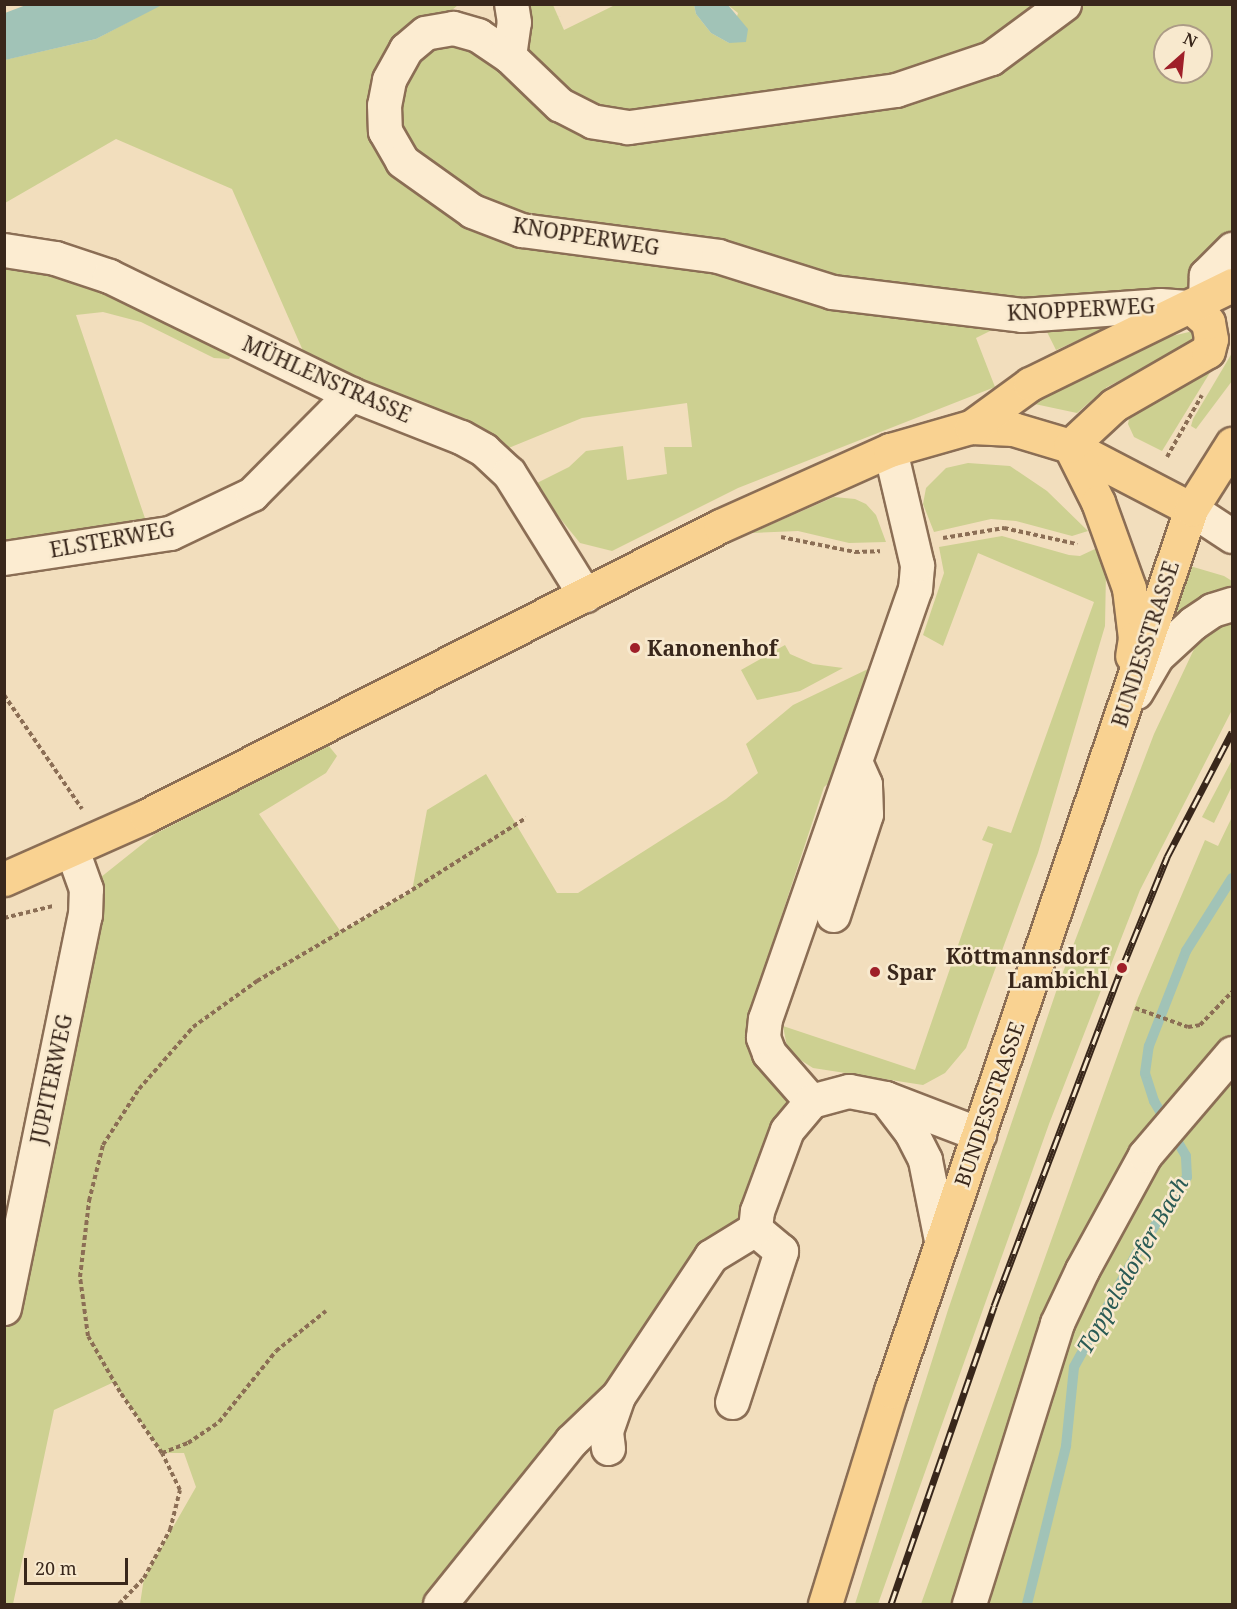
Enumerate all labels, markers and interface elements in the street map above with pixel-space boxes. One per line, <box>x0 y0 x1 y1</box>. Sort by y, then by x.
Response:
north arrow <box>1153 24 1213 84</box>
text: N <box>1180 27 1201 52</box>
street label: KNOPPERWEG <box>511 212 661 260</box>
street label: KNOPPERWEG <box>1006 293 1156 325</box>
street label: MÜHLENSTRASSE <box>239 330 415 428</box>
street label: ELSTERWEG <box>48 516 176 562</box>
street label: BUNDESSTRASSE <box>1106 558 1184 730</box>
place label: Kanonenhof <box>647 635 777 661</box>
marker: Kanonenhof <box>628 641 642 655</box>
place label: Köttmannsdorf Lambichl <box>946 943 1108 993</box>
place label: Spar <box>887 959 936 985</box>
marker: Köttmannsdorf Lambichl <box>1113 959 1131 977</box>
marker: Spar <box>868 965 882 979</box>
street label: JUPITERWEG <box>25 1012 77 1146</box>
street label: BUNDESSTRASSE <box>949 1018 1029 1190</box>
water label: Toppelsdorfer Bach <box>1071 1172 1193 1358</box>
scale bar <box>27 1546 130 1584</box>
text: 20 m <box>35 1556 77 1580</box>

